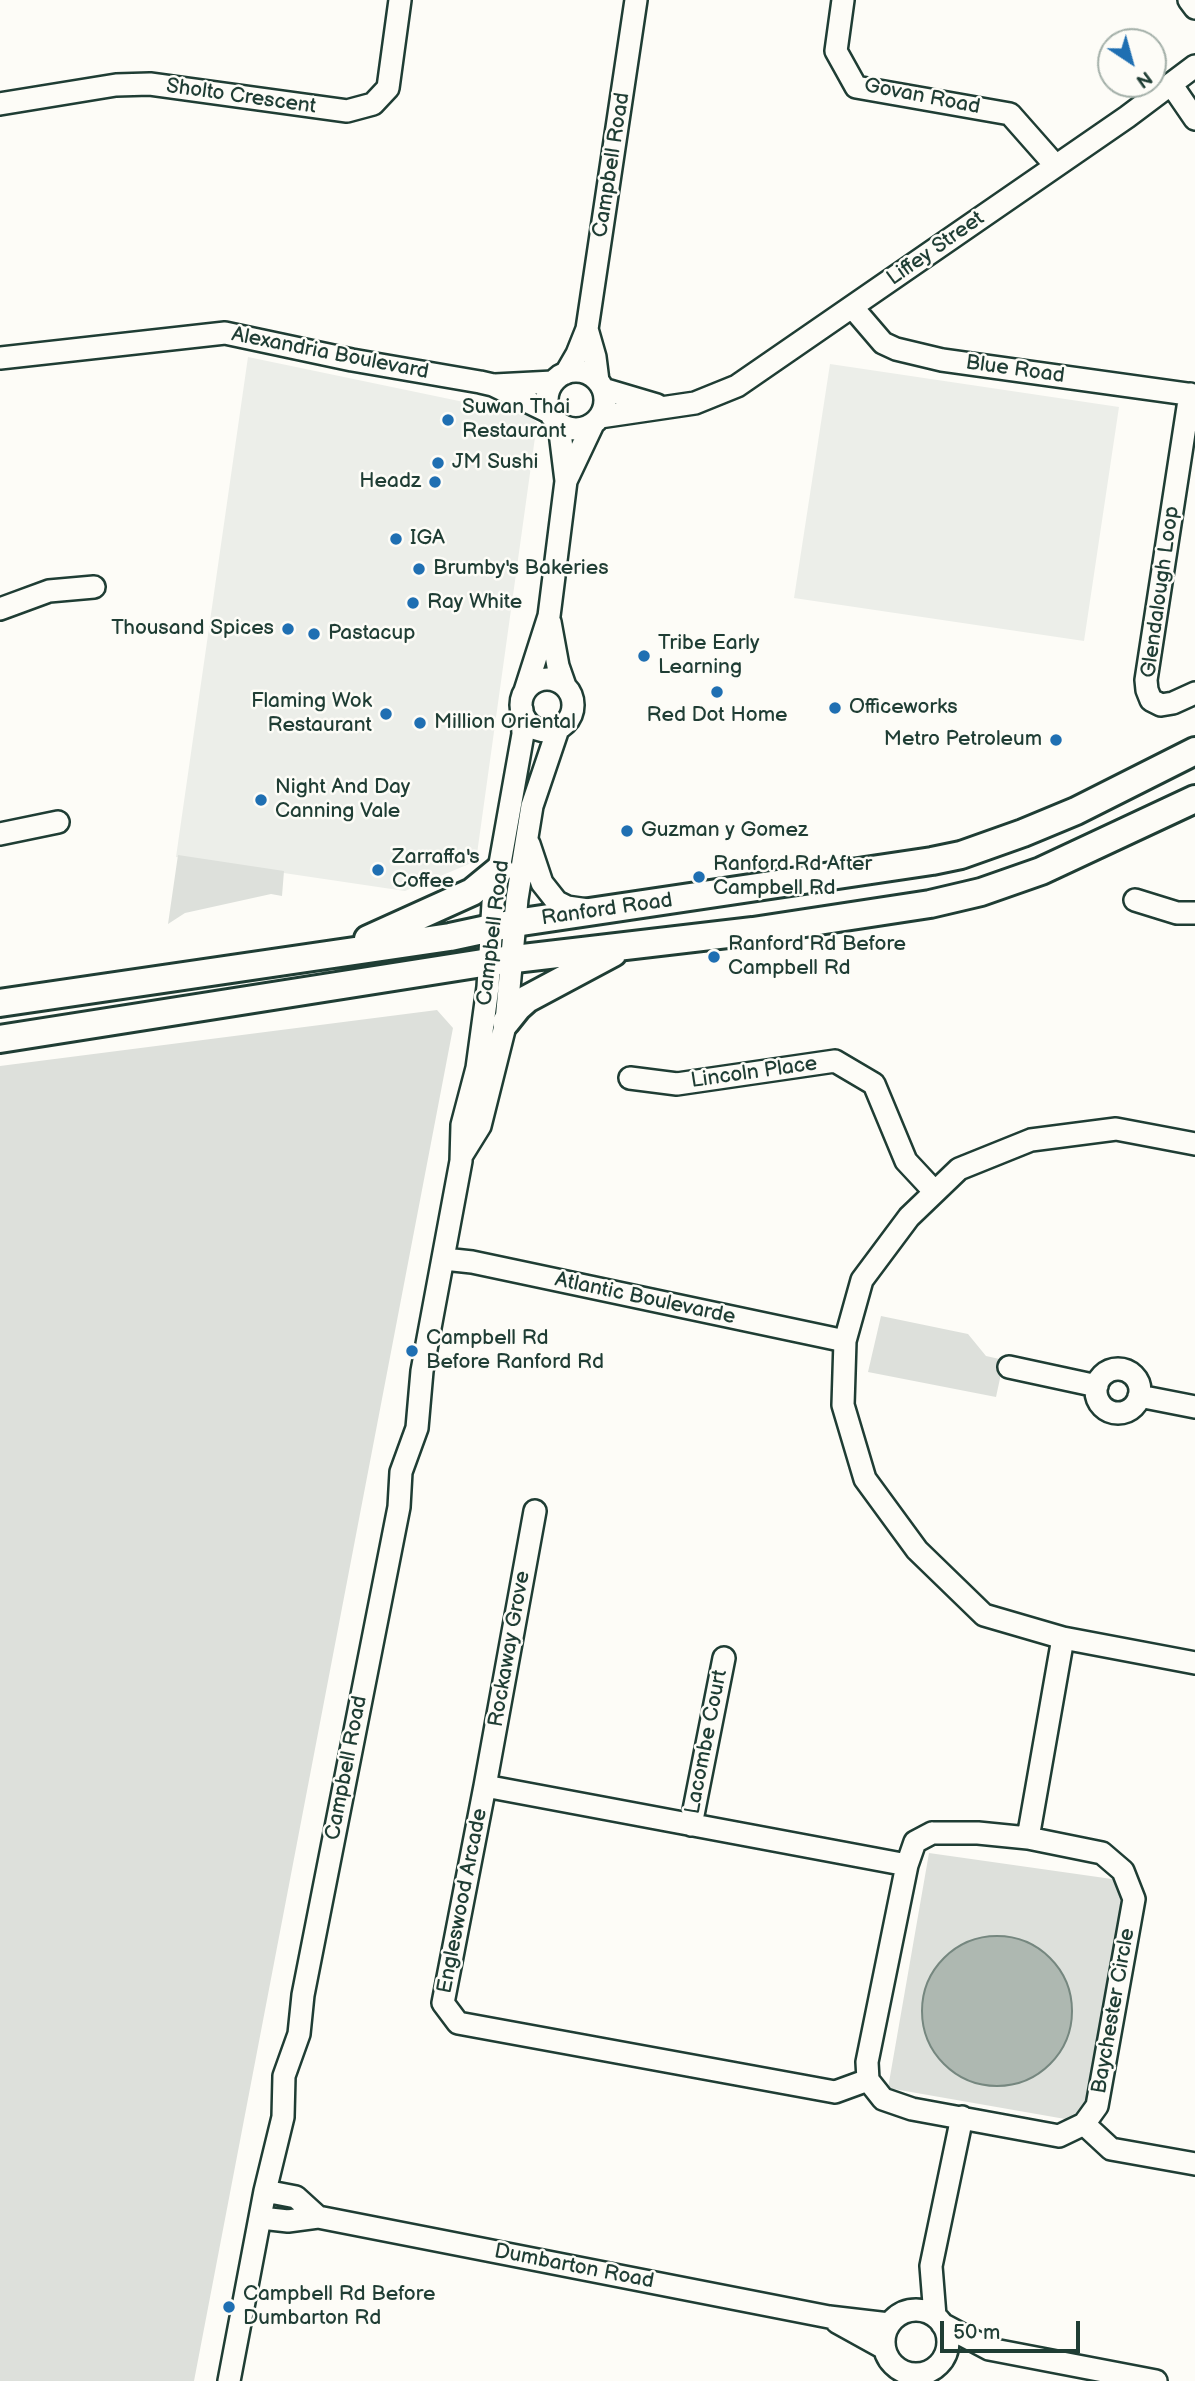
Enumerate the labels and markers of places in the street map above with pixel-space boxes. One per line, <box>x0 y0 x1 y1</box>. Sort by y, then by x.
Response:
place label: Suwan Thai Restaurant <box>462 395 570 445</box>
marker: Suwan Thai Restaurant <box>440 412 456 428</box>
place label: JM Sushi <box>452 450 538 476</box>
marker: JM Sushi <box>430 455 446 471</box>
place label: Headz <box>359 469 421 495</box>
marker: Headz <box>427 474 443 490</box>
place label: IGA <box>410 526 445 552</box>
marker: IGA <box>388 531 404 547</box>
place label: Brumby's Bakeries <box>433 556 609 582</box>
marker: Brumby's Bakeries <box>411 561 427 577</box>
place label: Ray White <box>427 590 522 616</box>
marker: Ray White <box>405 595 421 611</box>
place label: Thousand Spices <box>111 616 274 642</box>
marker: Thousand Spices <box>280 621 296 637</box>
place label: Pastacup <box>328 621 415 647</box>
marker: Pastacup <box>306 626 322 642</box>
place label: Tribe Early Learning <box>658 631 759 681</box>
marker: Tribe Early Learning <box>636 648 652 664</box>
marker: Red Dot Home <box>709 684 725 700</box>
place label: Flaming Wok Restaurant <box>251 689 372 739</box>
place label: Officeworks <box>849 695 958 721</box>
marker: Officeworks <box>827 700 843 716</box>
place label: Red Dot Home <box>647 703 787 729</box>
marker: Flaming Wok Restaurant <box>378 706 394 722</box>
place label: Million Oriental <box>434 710 576 736</box>
marker: Million Oriental <box>412 715 428 731</box>
place label: Metro Petroleum <box>884 727 1042 753</box>
marker: Metro Petroleum <box>1048 732 1064 748</box>
place label: Night And Day Canning Vale <box>275 775 410 825</box>
marker: Night And Day Canning Vale <box>253 792 269 808</box>
place label: Guzman y Gomez <box>641 818 808 844</box>
marker: Guzman y Gomez <box>619 823 635 839</box>
place label: Zarraffa's Coffee <box>392 845 480 895</box>
place label: Ranford Rd After Campbell Rd <box>713 852 872 902</box>
marker: Zarraffa's Coffee <box>370 862 386 878</box>
marker: Ranford Rd After Campbell Rd <box>691 869 707 885</box>
place label: Ranford Rd Before Campbell Rd <box>728 932 906 982</box>
marker: Ranford Rd Before Campbell Rd <box>706 949 722 965</box>
place label: Campbell Rd Before Ranford Rd <box>426 1326 604 1376</box>
marker: Campbell Rd Before Ranford Rd <box>404 1343 420 1359</box>
place label: Campbell Rd Before Dumbarton Rd <box>243 2282 435 2332</box>
marker: Campbell Rd Before Dumbarton Rd <box>221 2299 237 2315</box>

